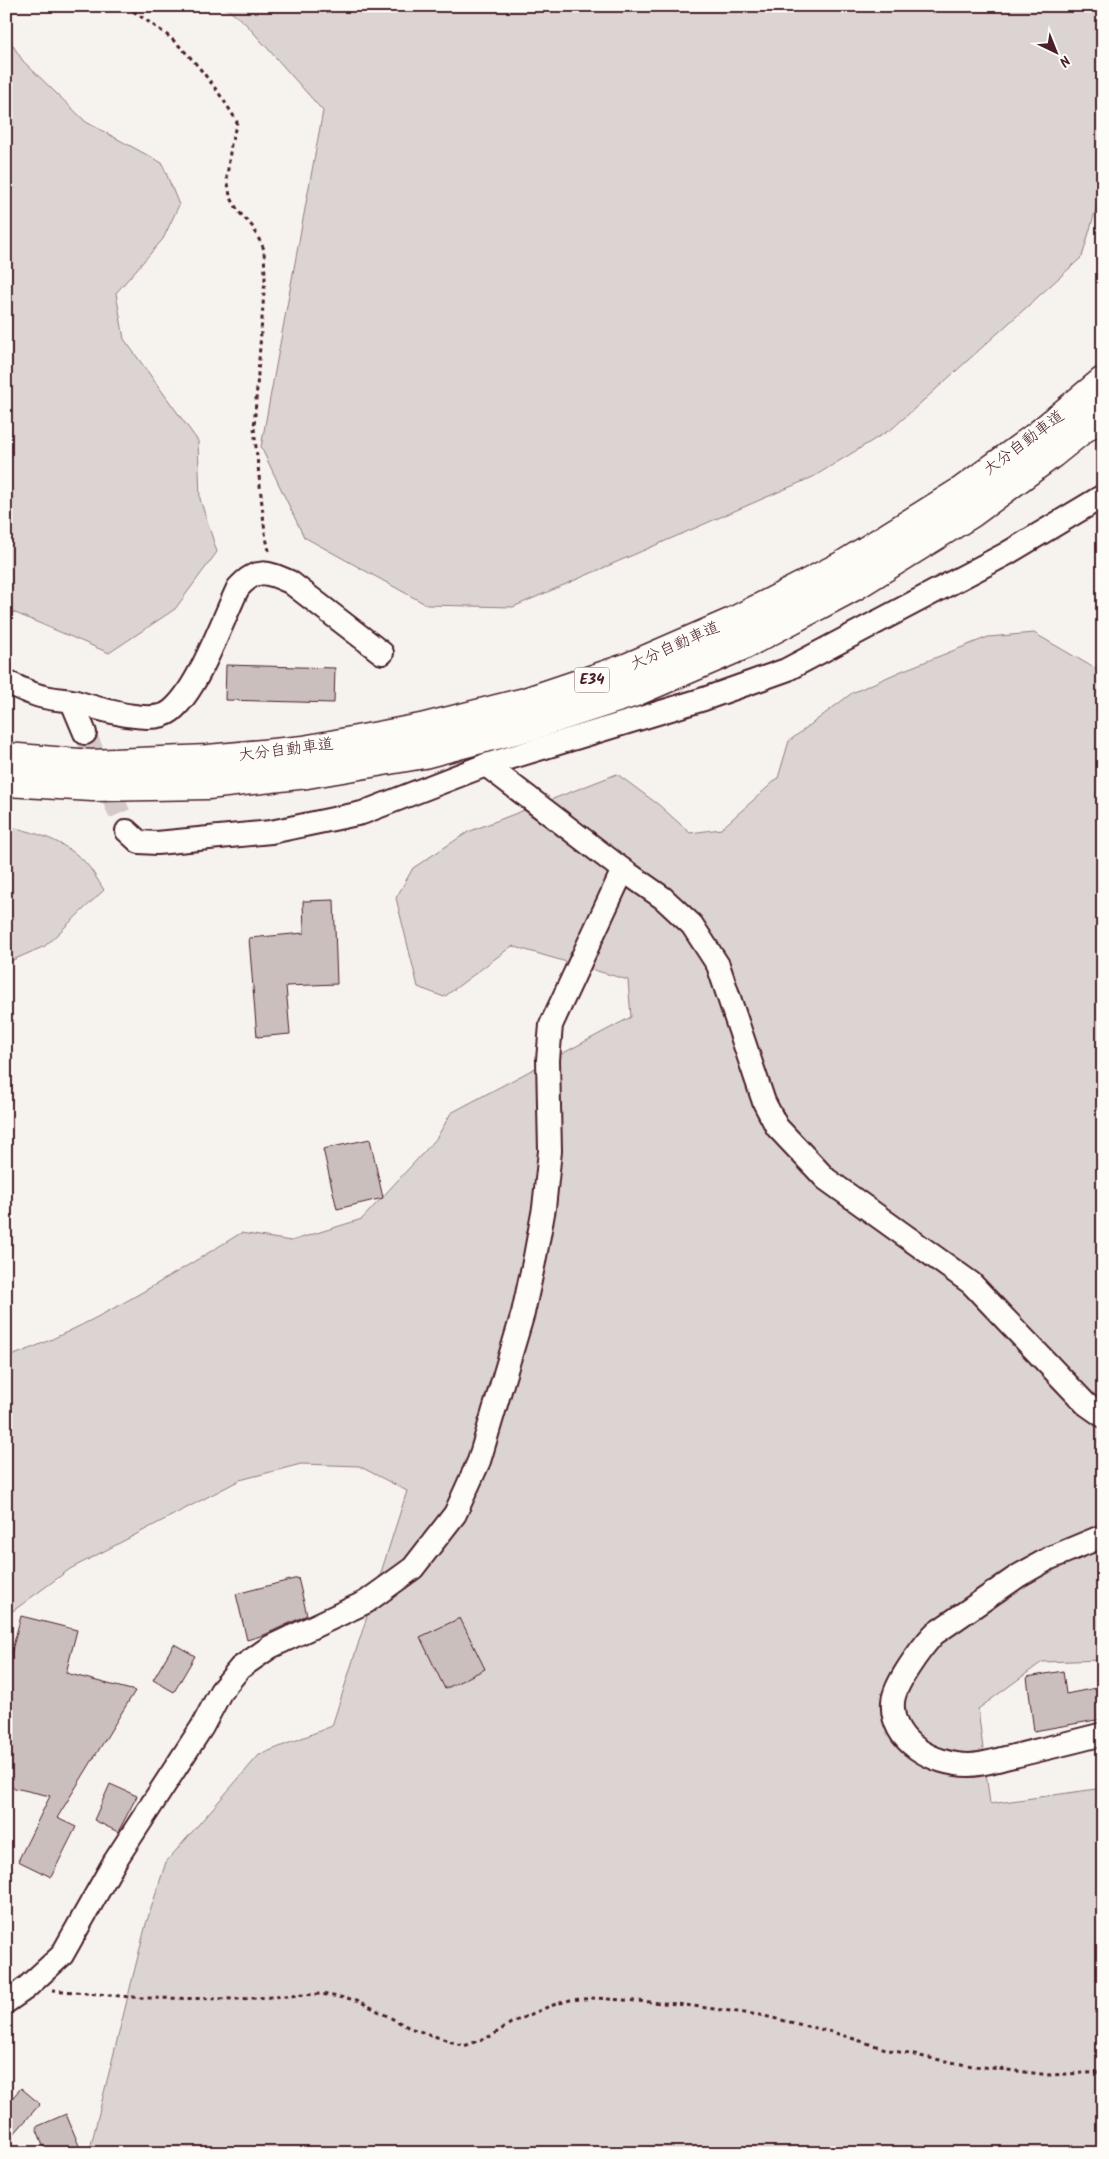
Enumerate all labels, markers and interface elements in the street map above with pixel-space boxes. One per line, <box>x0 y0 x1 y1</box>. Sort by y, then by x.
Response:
north arrow <box>1032 28 1082 78</box>
text: N <box>1053 50 1075 72</box>
street label: 大分自動車道 <box>978 404 1070 482</box>
street label: 大分自動車道 <box>626 615 724 677</box>
road number: E34 <box>574 668 610 692</box>
street label: 大分自動車道 <box>237 732 335 768</box>

